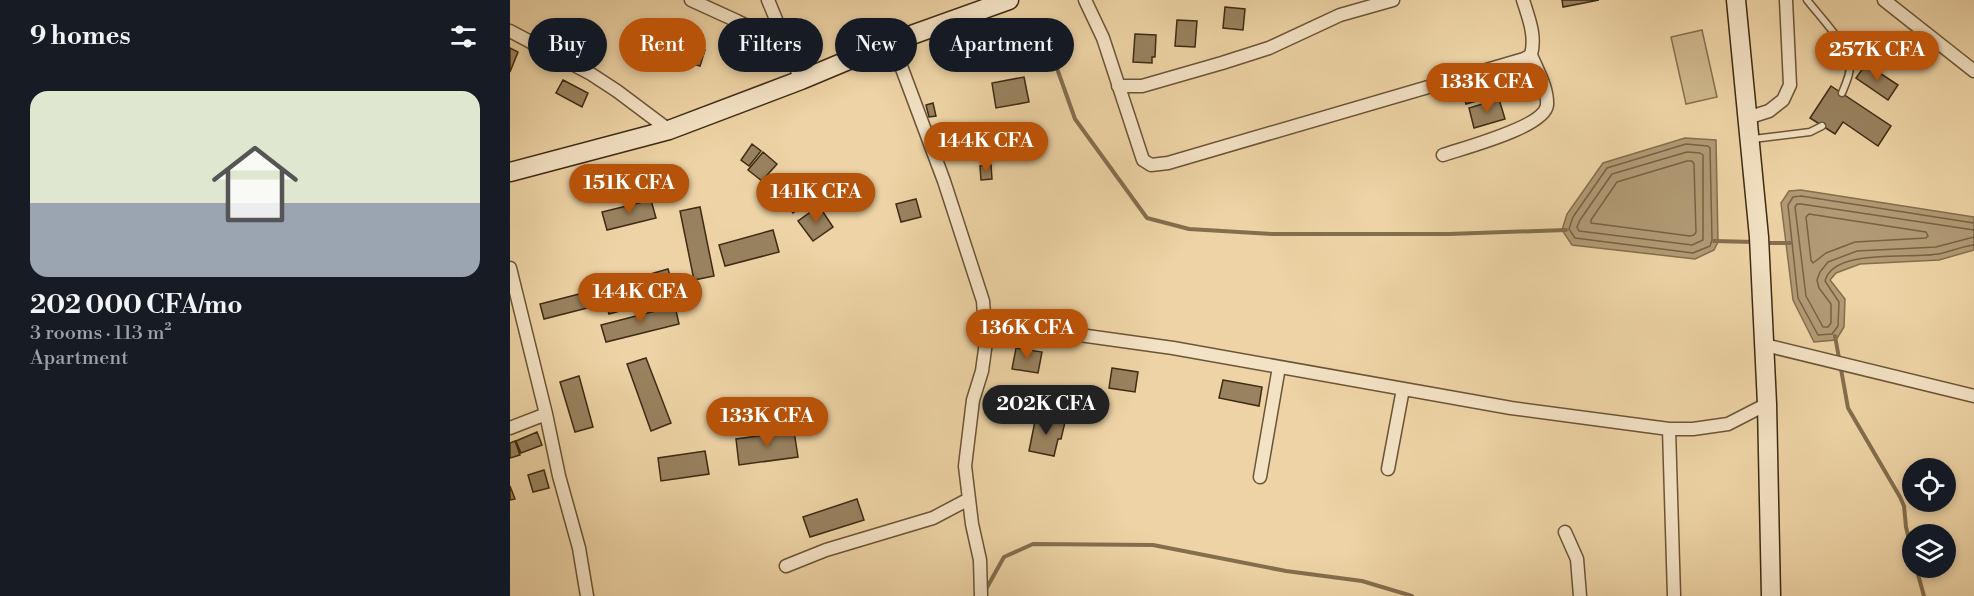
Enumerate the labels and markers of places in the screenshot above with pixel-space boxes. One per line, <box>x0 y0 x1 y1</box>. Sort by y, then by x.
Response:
pin: 257K CFA <box>1815 31 1939 82</box>
pin: 133K CFA <box>1425 63 1549 114</box>
pin: 144K CFA <box>924 122 1048 173</box>
pin: 151K CFA <box>567 164 691 215</box>
pin: 141K CFA <box>754 173 878 224</box>
pin: 144K CFA <box>578 273 702 324</box>
pin: 136K CFA <box>965 309 1089 360</box>
pin: 202K CFA <box>984 385 1108 436</box>
pin: 133K CFA <box>705 397 829 448</box>

